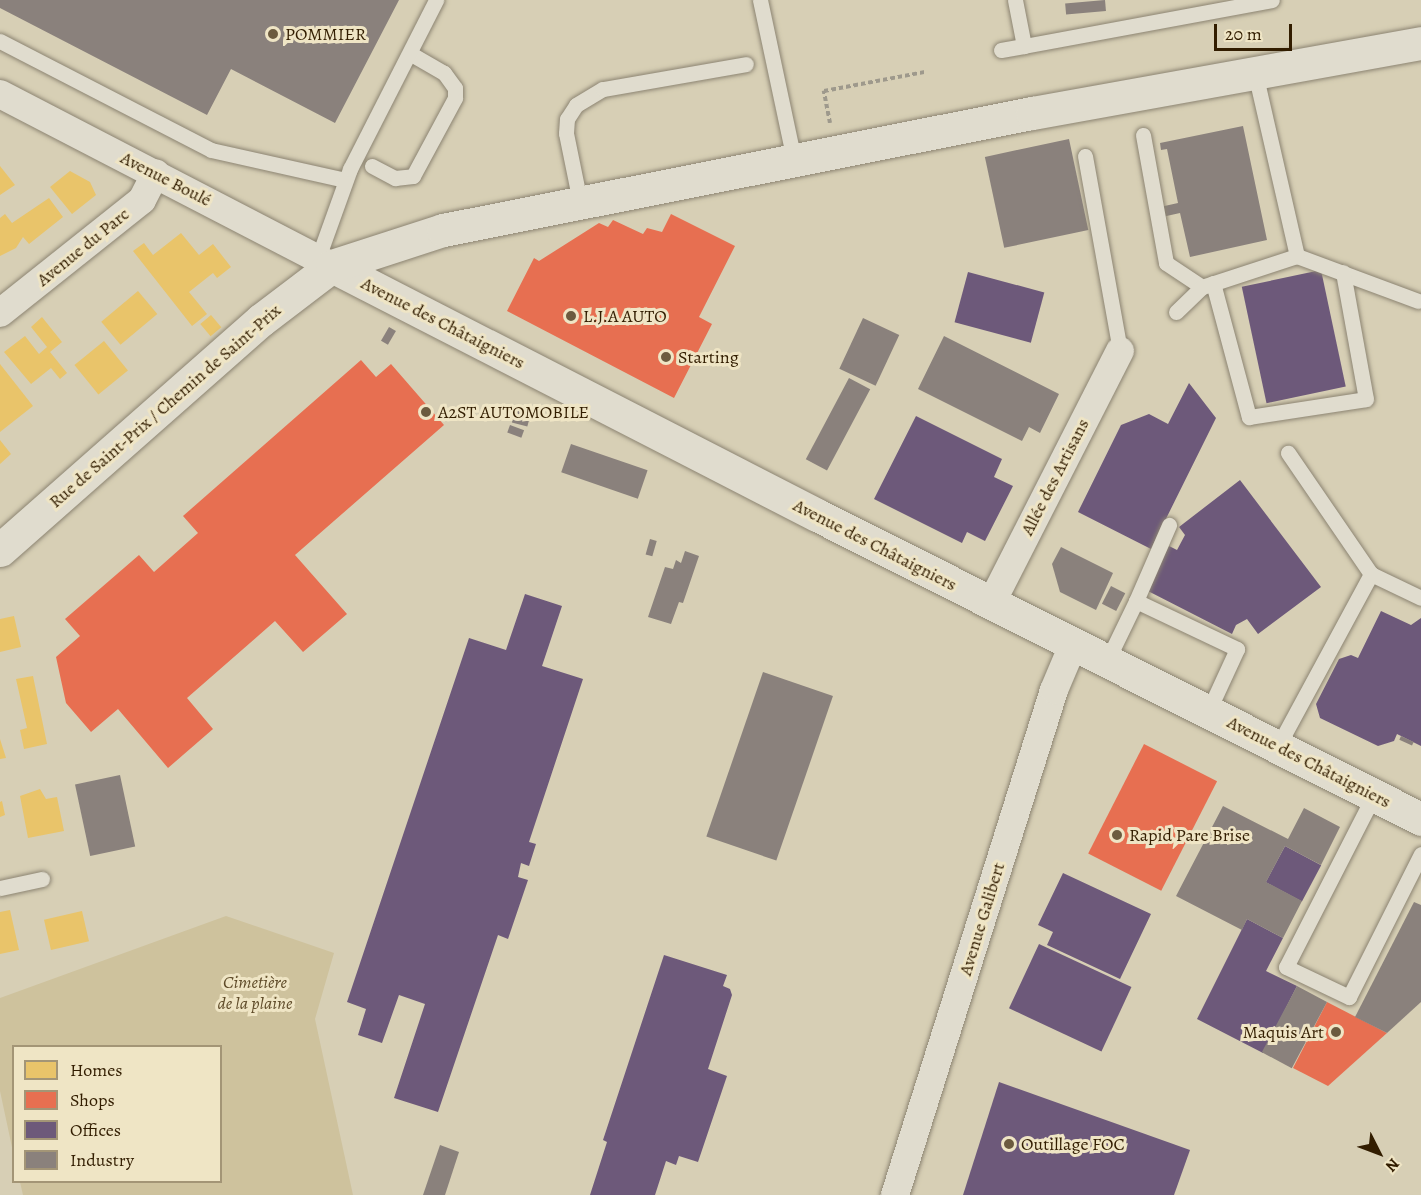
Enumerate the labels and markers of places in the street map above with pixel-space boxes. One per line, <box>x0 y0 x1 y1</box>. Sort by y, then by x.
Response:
place label: POMMIER <box>285 23 366 45</box>
marker: POMMIER <box>266 27 280 41</box>
place label: L.J.A AUTO <box>583 305 667 327</box>
marker: L.J.A AUTO <box>564 309 578 323</box>
place label: Starting <box>678 346 739 368</box>
marker: Starting <box>659 350 673 364</box>
place label: A2ST AUTOMOBILE <box>438 401 589 423</box>
marker: A2ST AUTOMOBILE <box>419 405 433 419</box>
place label: Rapid Pare Brise <box>1129 824 1250 846</box>
marker: Rapid Pare Brise <box>1110 828 1124 842</box>
place label: Maquis Art <box>1243 1021 1324 1043</box>
marker: Maquis Art <box>1329 1025 1343 1039</box>
place label: Outillage FOC <box>1021 1133 1125 1155</box>
marker: Outillage FOC <box>1002 1137 1016 1151</box>

